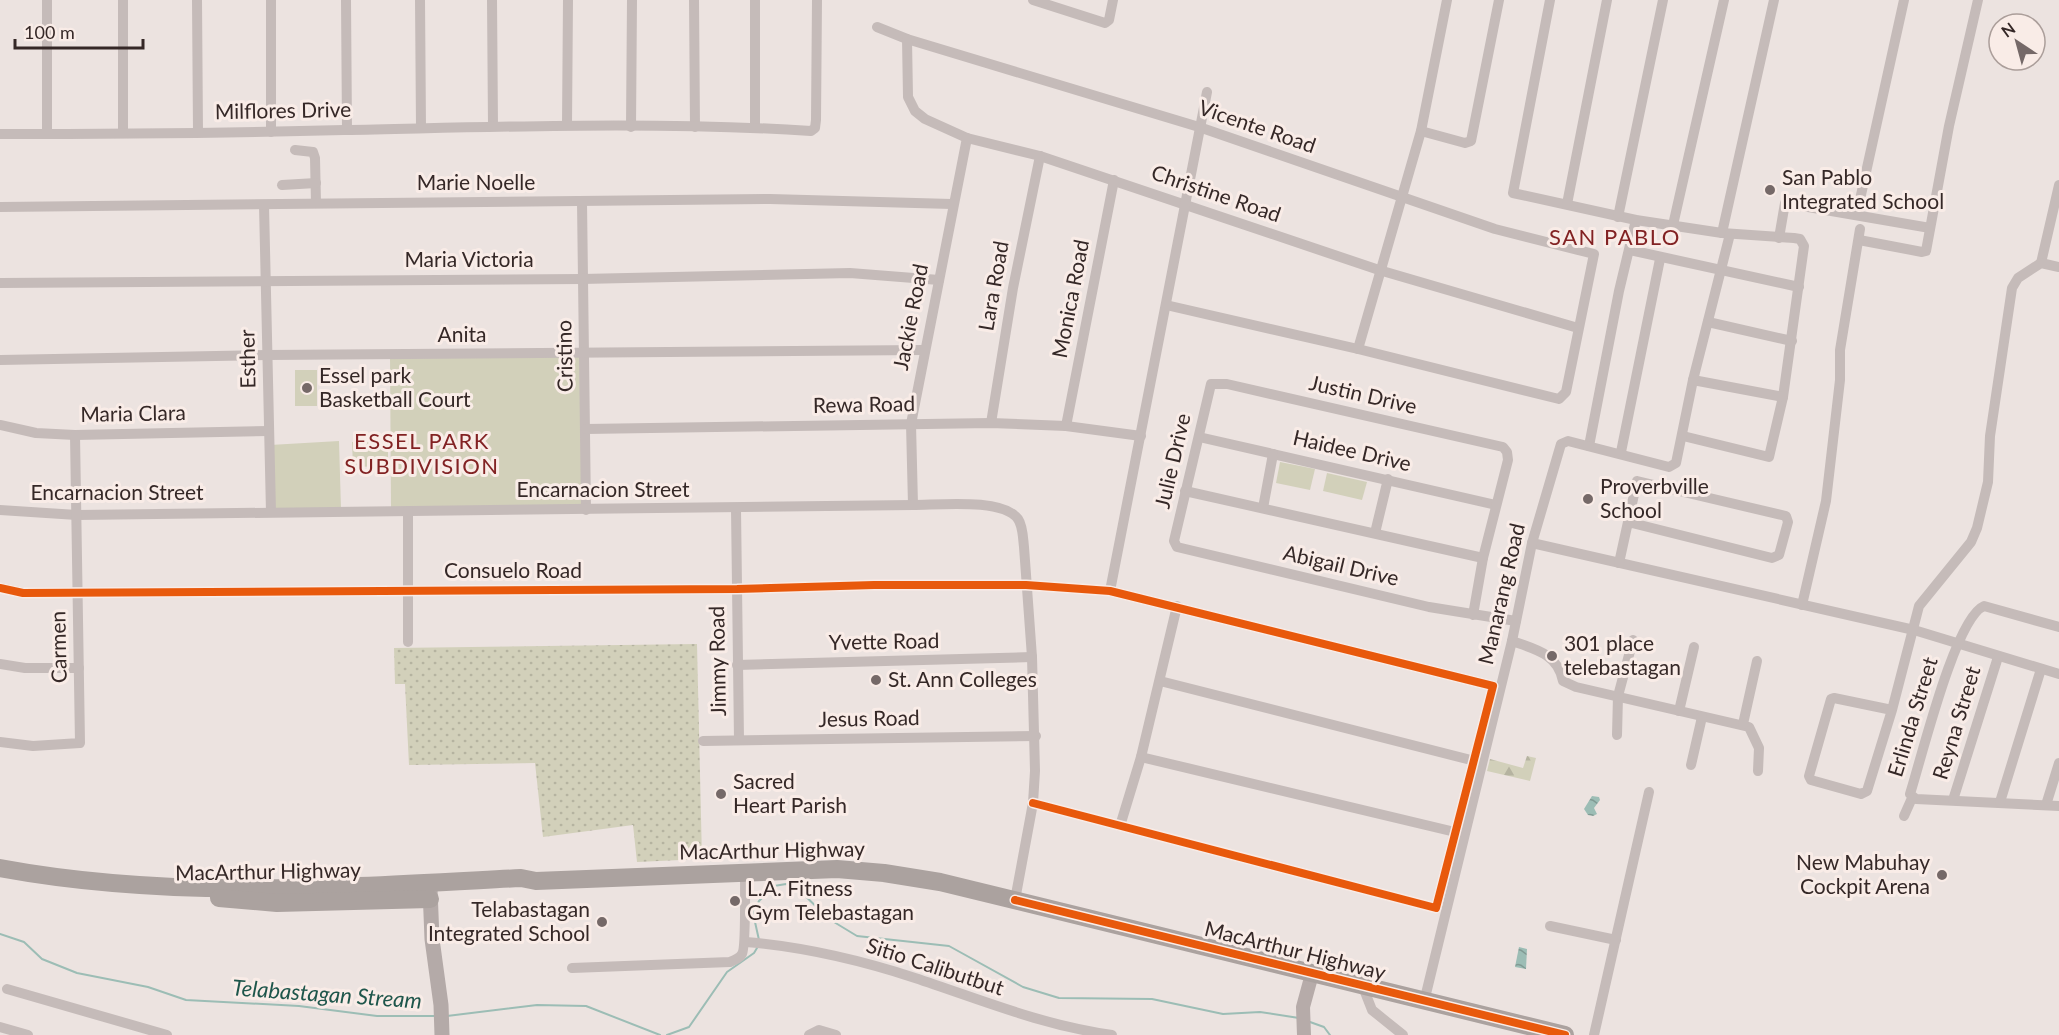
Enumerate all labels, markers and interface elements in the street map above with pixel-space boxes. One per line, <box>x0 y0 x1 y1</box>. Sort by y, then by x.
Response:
scale bar <box>15 12 142 50</box>
north arrow <box>1987 12 2047 72</box>
text: N <box>1997 18 2018 41</box>
text: 100 m <box>24 21 75 43</box>
street label: Vicente Road <box>1196 94 1319 157</box>
street label: Milflores Drive <box>215 96 351 123</box>
street label: Christine Road <box>1148 159 1284 226</box>
place label: San Pablo Integrated School <box>1782 164 1944 213</box>
street label: Marie Noelle <box>417 169 535 194</box>
marker: San Pablo Integrated School <box>1763 183 1777 197</box>
district label: SAN PABLO <box>1549 223 1681 250</box>
street label: Monica Road <box>1046 237 1093 360</box>
street label: Lara Road <box>972 239 1013 333</box>
street label: Maria Victoria <box>404 246 534 271</box>
street label: Jackie Road <box>887 261 932 372</box>
street label: Cristino <box>550 320 577 392</box>
street label: Anita <box>438 321 486 346</box>
street label: Esther <box>233 329 260 389</box>
place label: Essel park Basketball Court <box>319 362 471 411</box>
street label: Justin Drive <box>1307 369 1419 418</box>
marker: Essel park Basketball Court <box>300 381 314 395</box>
street label: Rewa Road <box>813 390 915 417</box>
street label: Maria Clara <box>80 399 186 426</box>
street label: Julie Drive <box>1148 411 1195 511</box>
street label: Haidee Drive <box>1291 424 1414 475</box>
district label: ESSEL PARK SUBDIVISION <box>344 427 500 479</box>
place label: Proverbville School <box>1600 473 1709 522</box>
street label: Encarnacion Street <box>516 476 690 501</box>
street label: Encarnacion Street <box>30 479 204 504</box>
marker: Proverbville School <box>1581 492 1595 506</box>
street label: Manarang Road <box>1472 521 1529 667</box>
street label: Abigail Drive <box>1281 539 1402 590</box>
street label: Consuelo Road <box>444 557 582 582</box>
street label: Jimmy Road <box>703 606 730 716</box>
street label: Carmen <box>44 611 71 683</box>
street label: Yvette Road <box>828 627 940 654</box>
place label: 301 place telebastagan <box>1564 630 1681 679</box>
marker: 301 place telebastagan <box>1545 649 1559 663</box>
street label: Erlinda Street <box>1881 653 1942 780</box>
street label: Reyna Street <box>1927 663 1985 782</box>
place label: St. Ann Colleges <box>888 666 1037 691</box>
marker: St. Ann Colleges <box>869 673 883 687</box>
street label: Jesus Road <box>818 704 920 731</box>
place label: Sacred Heart Parish <box>733 768 847 817</box>
marker: Sacred Heart Parish <box>714 787 728 801</box>
street label: MacArthur Highway <box>679 835 865 864</box>
place label: New Mabuhay Cockpit Arena <box>1796 849 1930 898</box>
street label: MacArthur Highway <box>175 856 361 885</box>
marker: New Mabuhay Cockpit Arena <box>1935 868 1949 882</box>
place label: L.A. Fitness Gym Telebastagan <box>747 875 914 924</box>
marker: L.A. Fitness Gym Telebastagan <box>728 894 742 908</box>
place label: Telabastagan Integrated School <box>428 896 590 945</box>
marker: Telabastagan Integrated School <box>595 915 609 929</box>
street label: MacArthur Highway <box>1202 915 1389 984</box>
street label: Sitio Calibutbut <box>864 932 1008 1000</box>
water label: Telabastagan Stream <box>231 973 423 1014</box>

